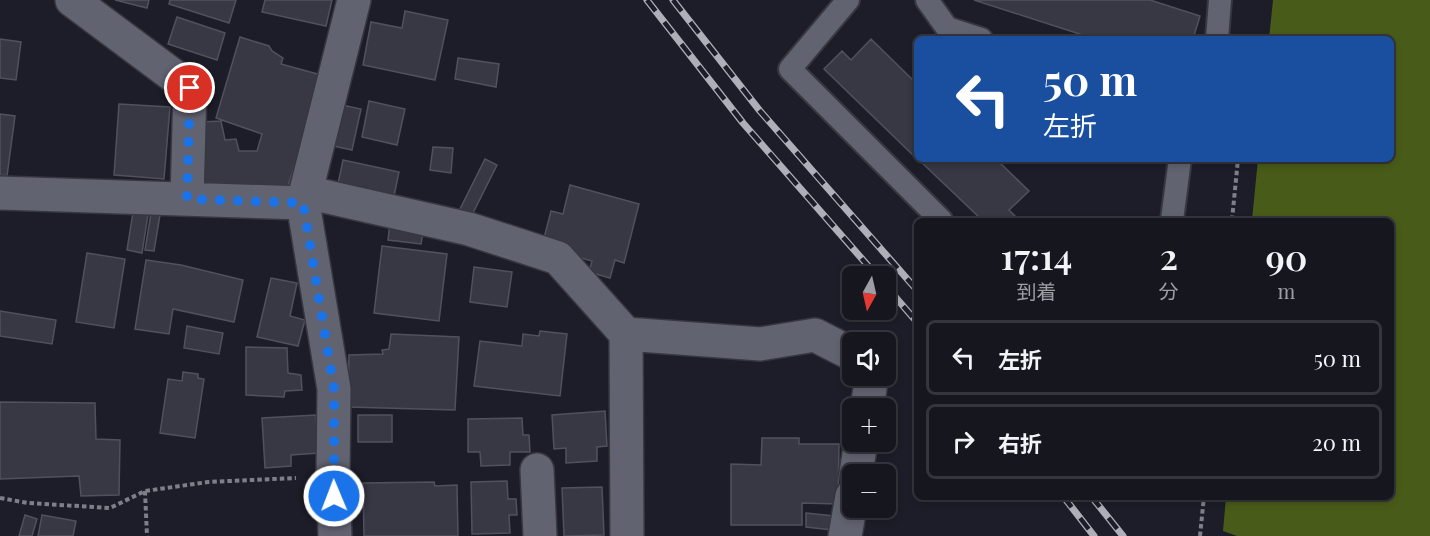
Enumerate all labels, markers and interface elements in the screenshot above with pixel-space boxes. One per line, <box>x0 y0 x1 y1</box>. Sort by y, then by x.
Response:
text: 50 m <box>1043 51 1137 107</box>
icon: left <box>944 60 1022 138</box>
pin <box>164 62 215 113</box>
icon: arrive <box>173 71 206 104</box>
text: 左折 <box>1043 107 1097 143</box>
text: 17:14 <box>1001 231 1072 279</box>
text: 2 <box>1160 231 1178 279</box>
text: 90 <box>1265 232 1307 280</box>
north arrow <box>842 266 896 320</box>
map controls <box>842 266 896 518</box>
text: 到着 <box>1016 277 1056 304</box>
text: 分 <box>1159 277 1179 304</box>
text: m <box>1278 277 1295 304</box>
button: sound <box>842 332 896 386</box>
icon: left <box>947 341 980 374</box>
text: 50 m <box>1314 343 1361 373</box>
text: 左折 <box>998 344 1042 374</box>
button: + <box>842 398 896 452</box>
icon: right <box>947 425 980 458</box>
text: 20 m <box>1312 427 1361 457</box>
text: 右折 <box>998 428 1042 458</box>
position arrow <box>302 464 366 528</box>
button: − <box>842 464 896 518</box>

